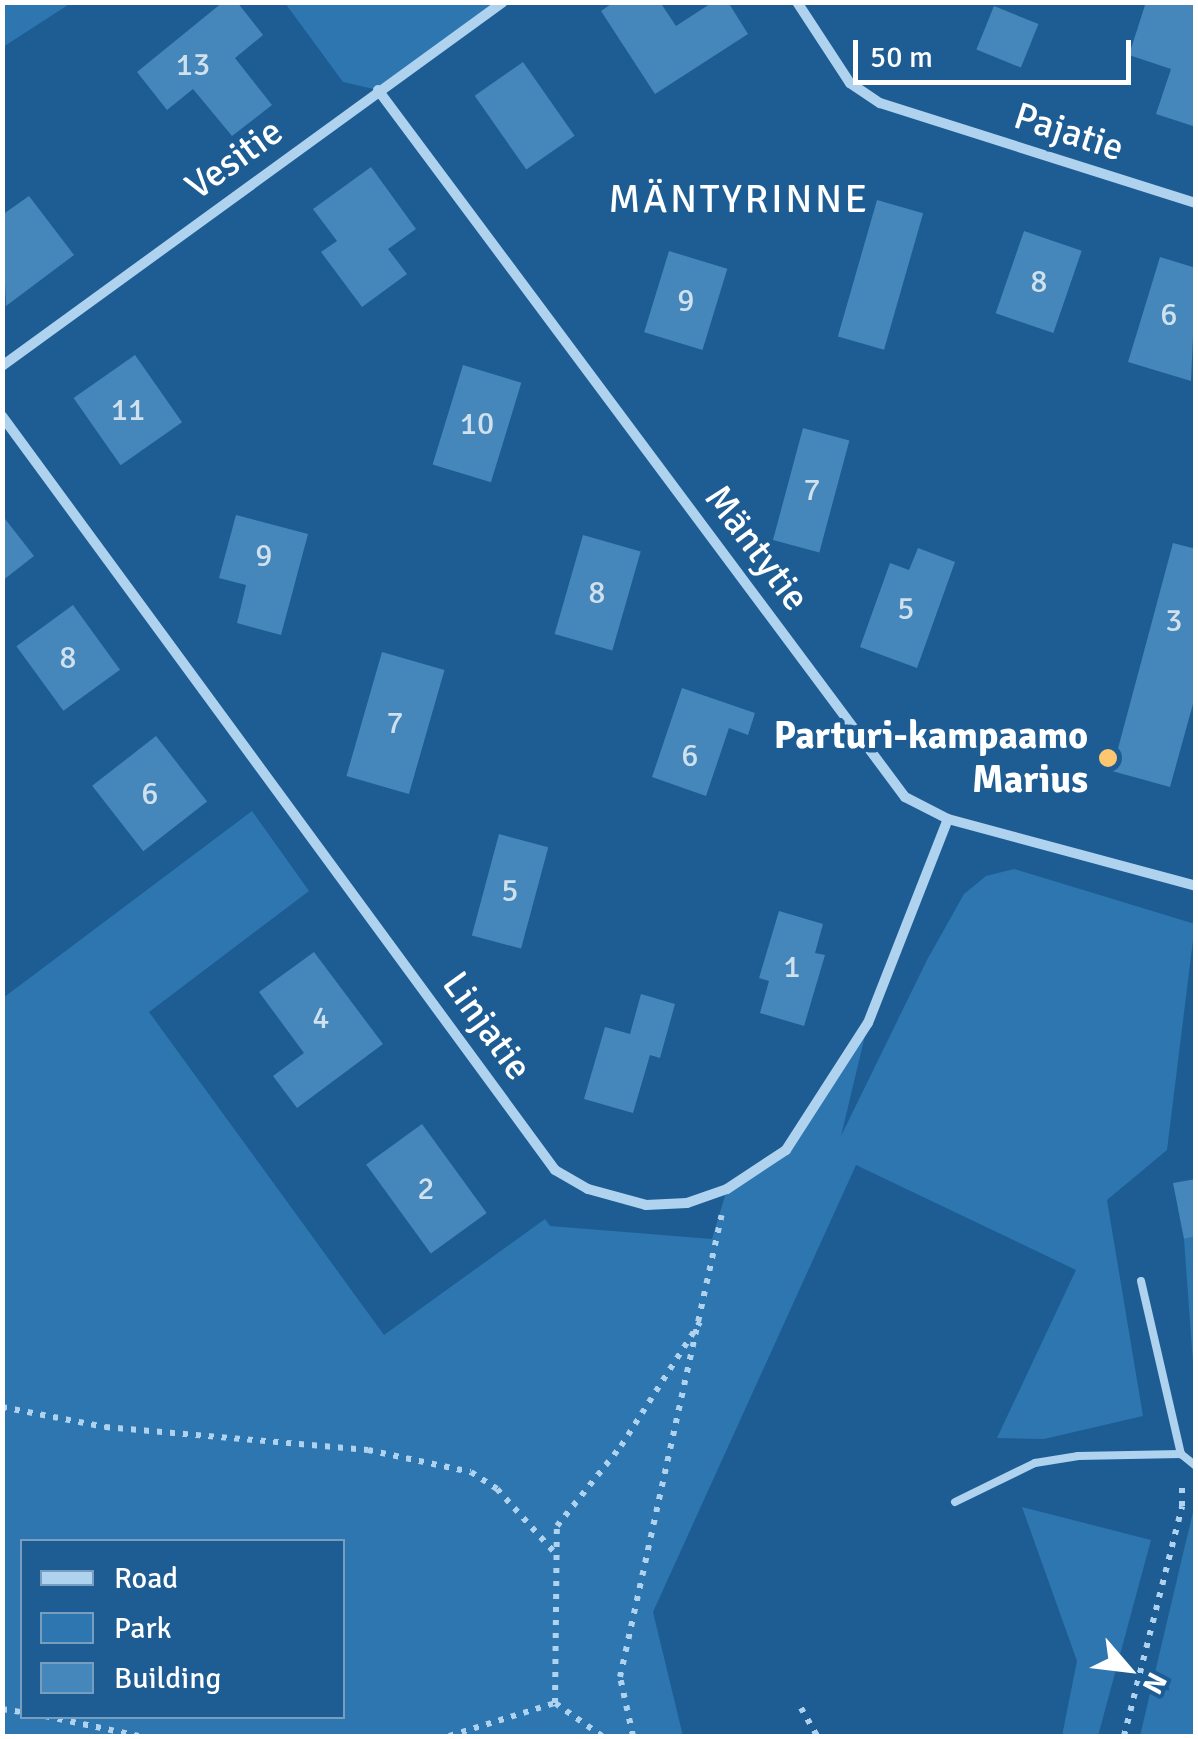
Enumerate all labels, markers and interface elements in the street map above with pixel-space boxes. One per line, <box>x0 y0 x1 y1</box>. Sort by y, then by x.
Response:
scale bar <box>858 20 1136 82</box>
text: 50 m <box>870 39 933 76</box>
house number: 13 <box>176 46 210 84</box>
street label: Pajatie <box>1009 93 1129 171</box>
street label: Vesitie <box>177 109 291 209</box>
district label: MÄNTYRINNE <box>608 175 870 223</box>
house number: 8 <box>1030 263 1048 301</box>
house number: 9 <box>677 282 695 320</box>
house number: 6 <box>1160 296 1178 334</box>
house number: 11 <box>111 391 145 429</box>
house number: 10 <box>460 405 494 443</box>
house number: 7 <box>803 471 821 509</box>
street label: Mäntytie <box>695 476 819 620</box>
house number: 9 <box>255 537 273 575</box>
house number: 8 <box>588 574 606 612</box>
house number: 5 <box>897 590 915 628</box>
house number: 3 <box>1165 602 1183 640</box>
house number: 8 <box>59 639 77 677</box>
house number: 7 <box>386 704 404 742</box>
place label: Parturi-kampaamo Marius <box>774 713 1088 802</box>
house number: 6 <box>681 737 699 775</box>
marker: Parturi-kampaamo Marius <box>1097 747 1119 769</box>
house number: 6 <box>141 775 159 813</box>
house number: 5 <box>501 872 519 910</box>
house number: 1 <box>783 948 801 986</box>
street label: Linjatie <box>433 963 541 1089</box>
house number: 4 <box>312 999 330 1037</box>
house number: 2 <box>417 1170 435 1208</box>
legend <box>20 1539 345 1719</box>
text: Road <box>114 1560 178 1597</box>
text: Park <box>114 1610 172 1647</box>
north arrow <box>1078 1619 1178 1719</box>
text: Building <box>114 1660 221 1697</box>
text: N <box>1135 1666 1174 1700</box>

